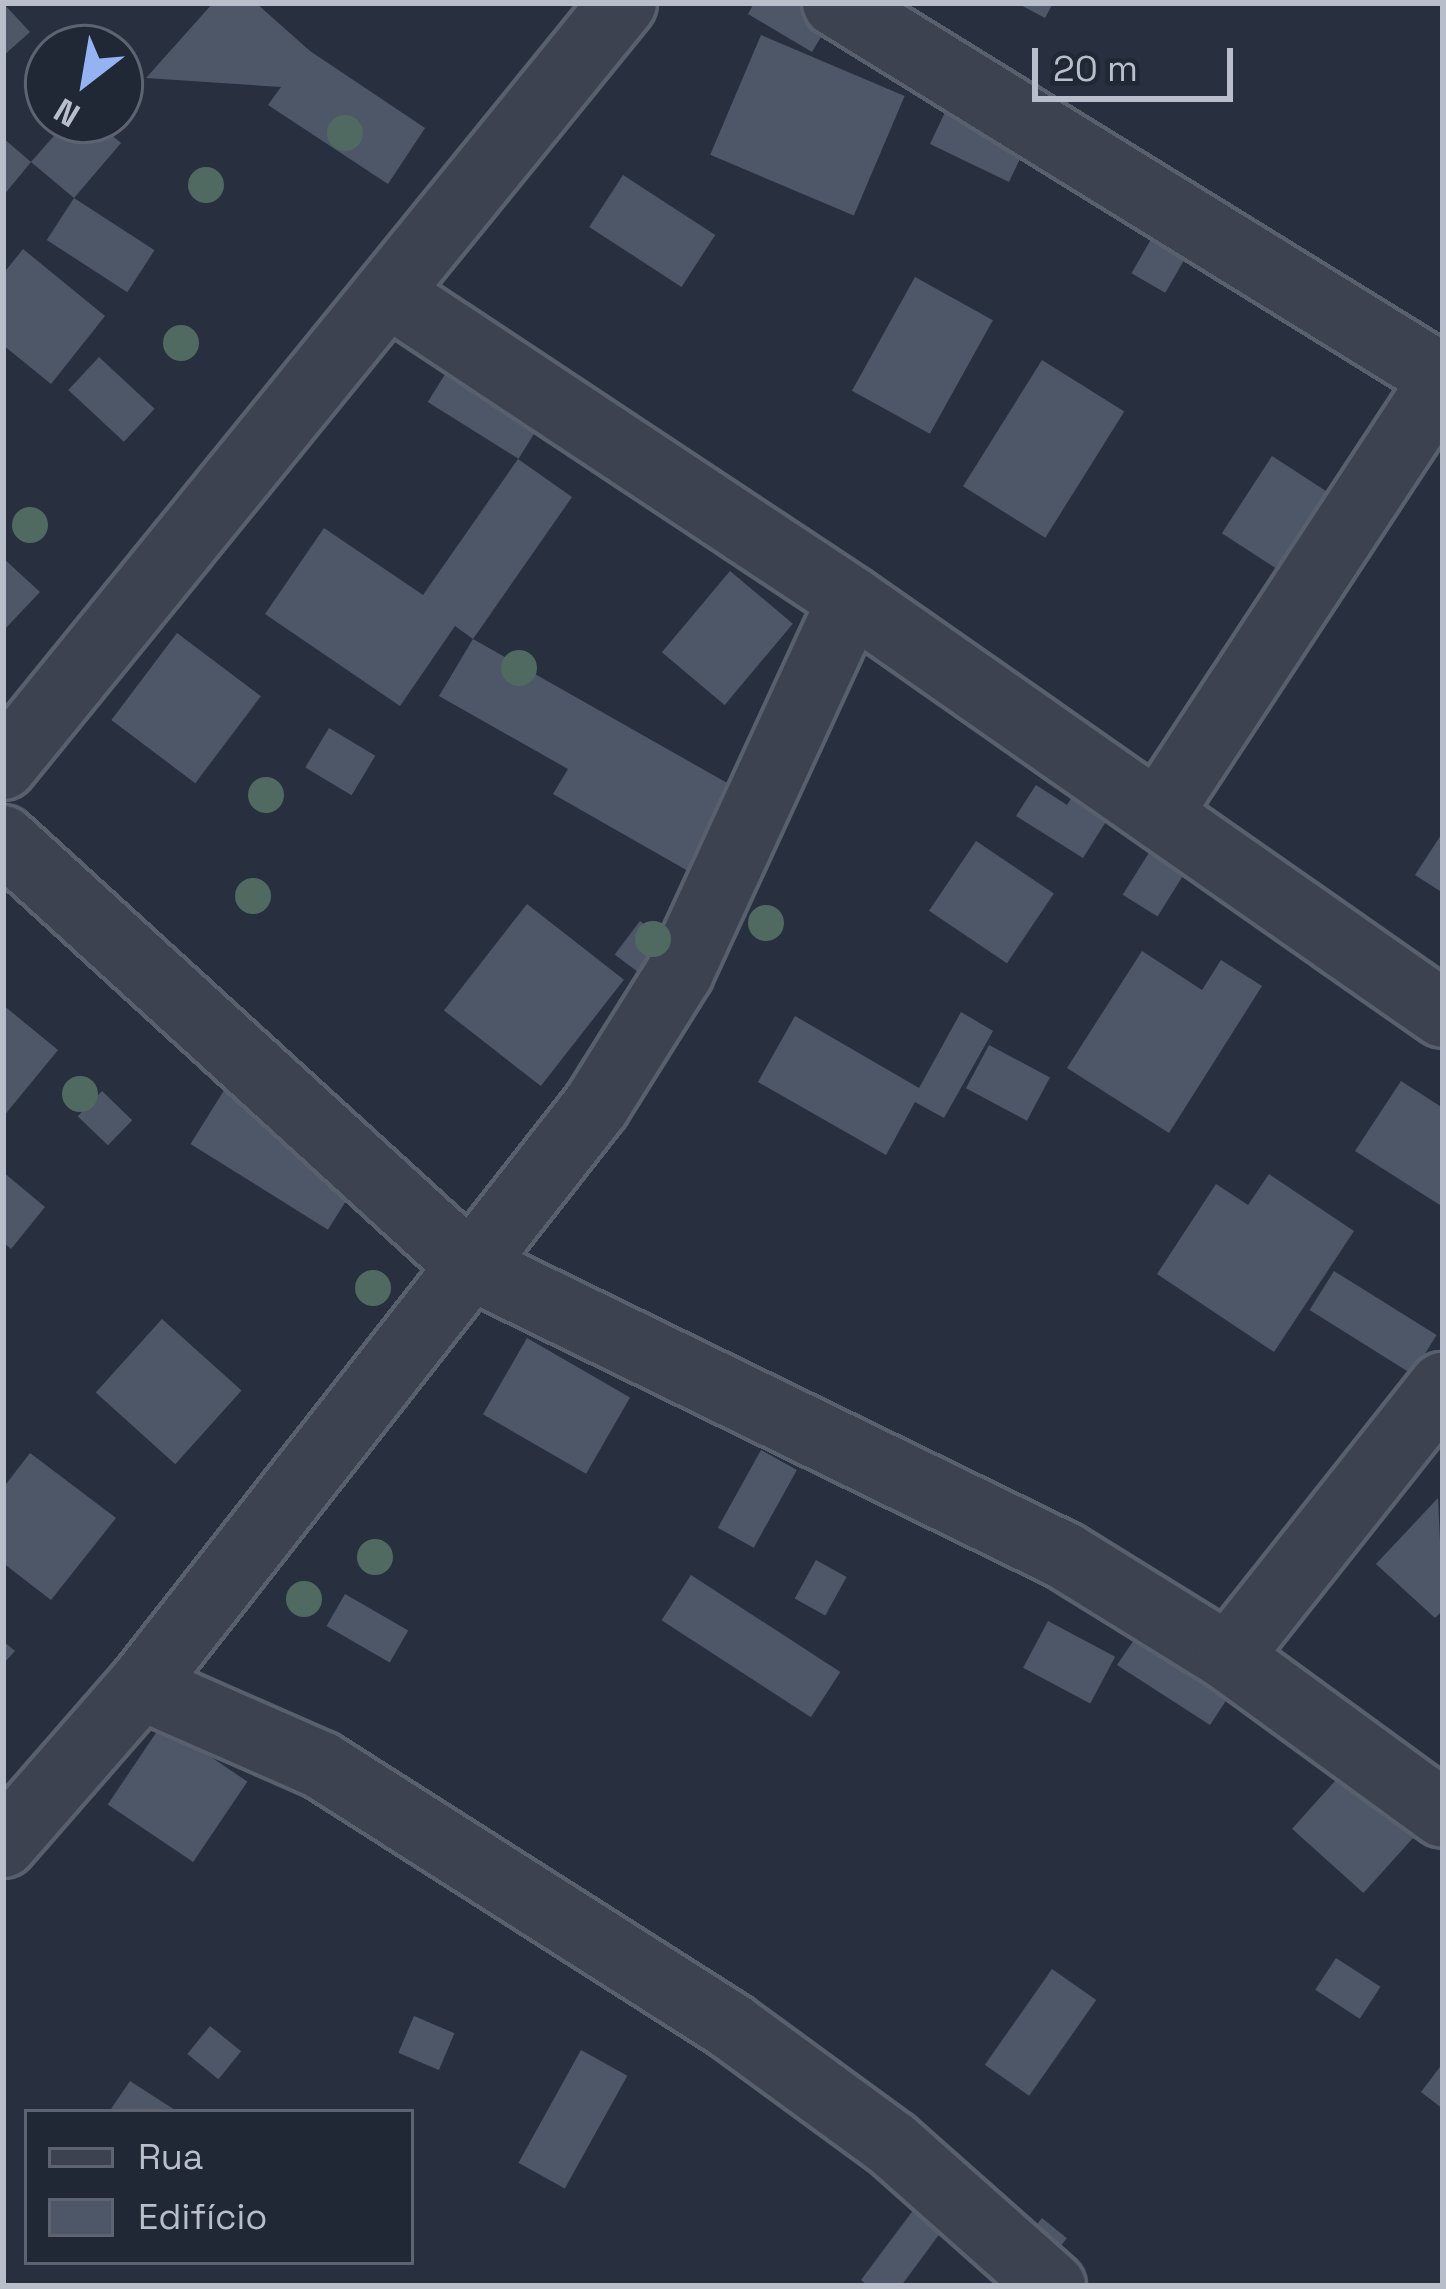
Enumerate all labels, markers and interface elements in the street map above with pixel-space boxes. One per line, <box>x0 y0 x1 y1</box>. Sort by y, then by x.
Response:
north arrow <box>24 24 144 144</box>
scale bar <box>1038 24 1239 98</box>
text: 20 m <box>1053 46 1138 92</box>
text: N <box>47 89 87 136</box>
legend <box>24 2109 414 2265</box>
text: Rua <box>138 2134 203 2180</box>
text: Edifício <box>138 2194 268 2240</box>

